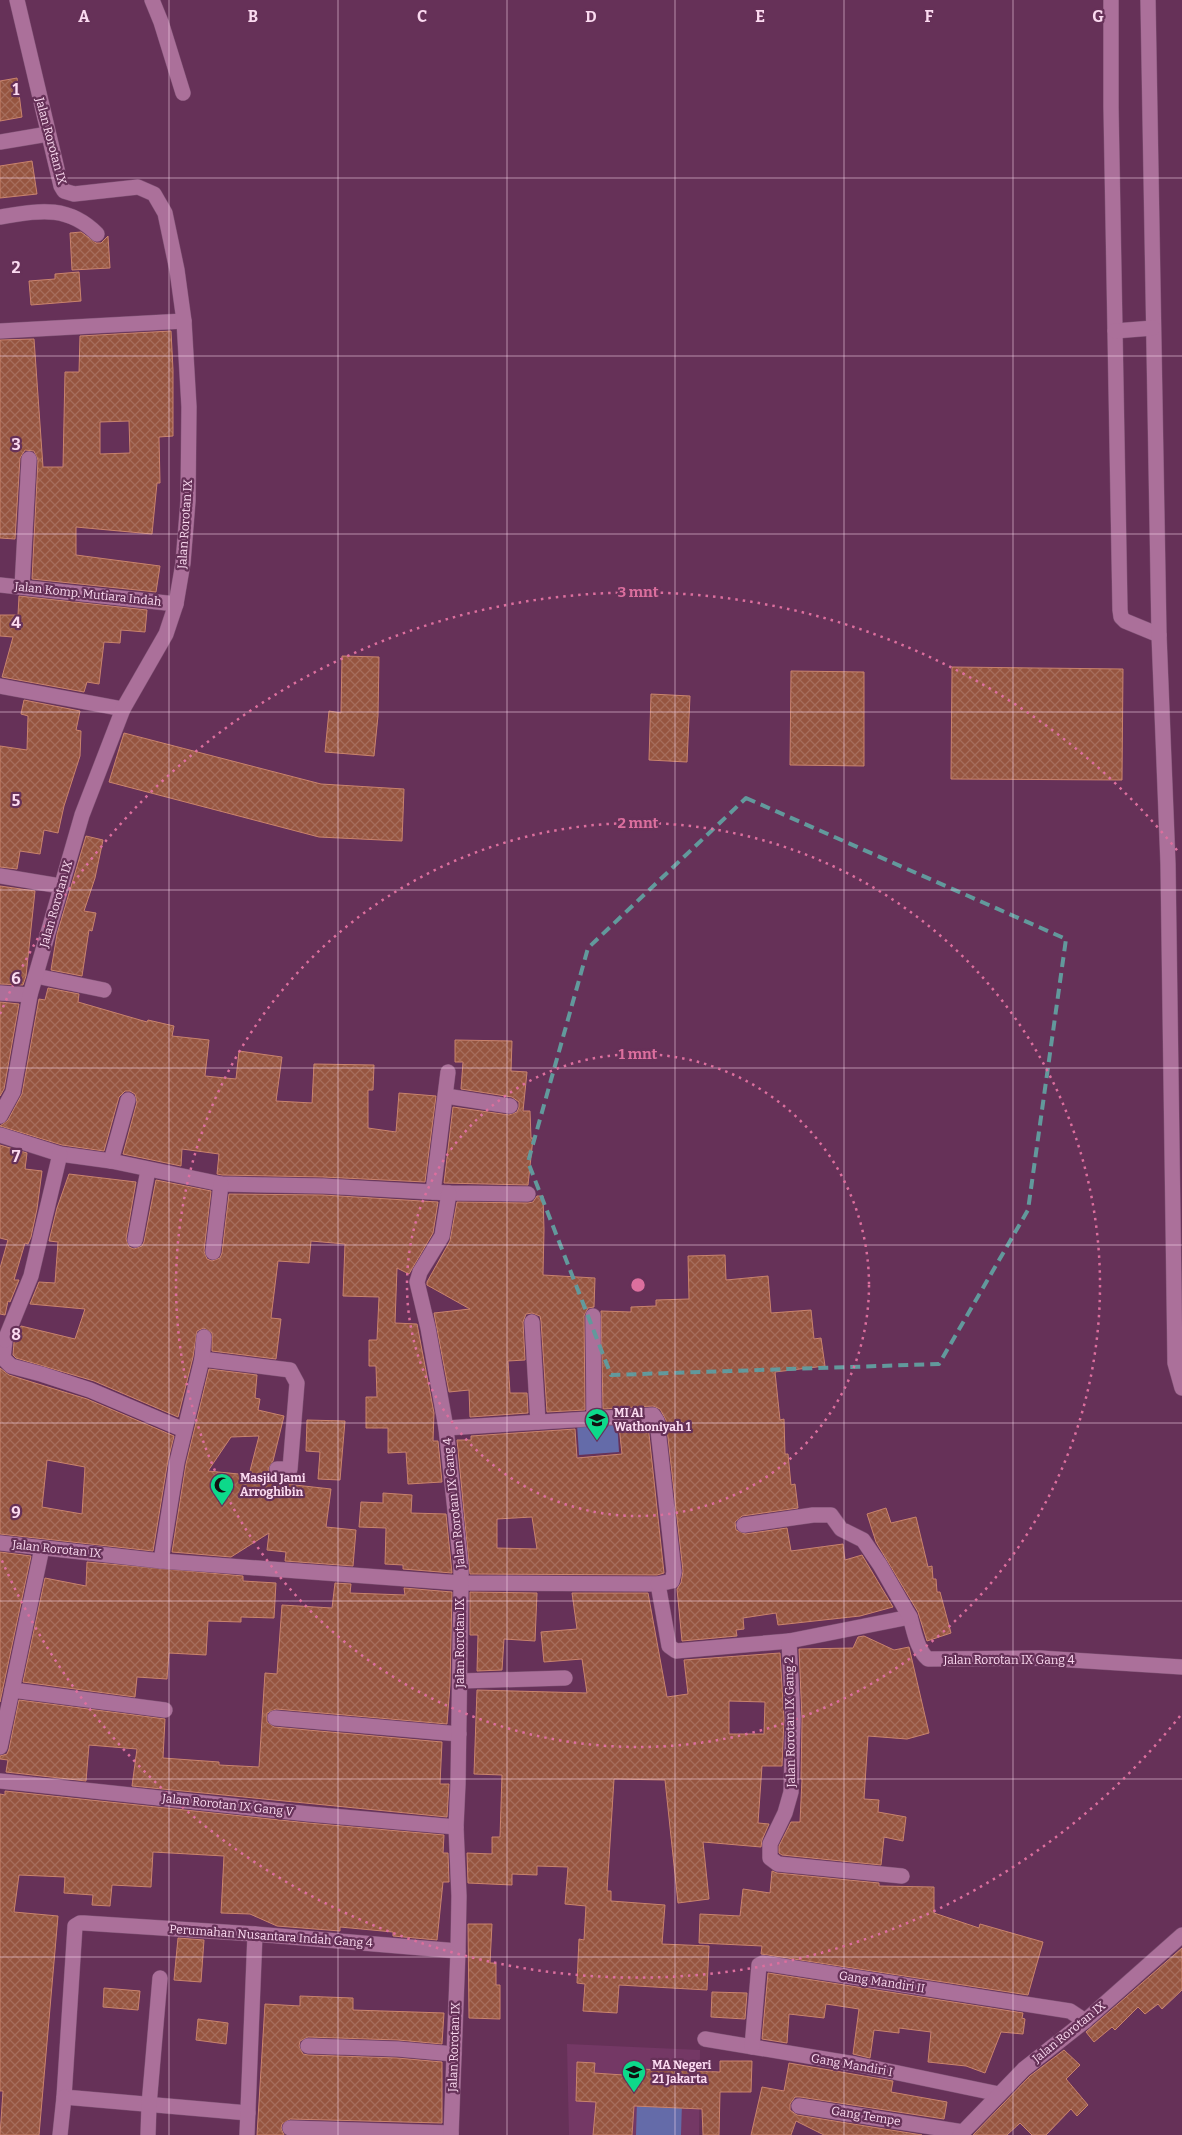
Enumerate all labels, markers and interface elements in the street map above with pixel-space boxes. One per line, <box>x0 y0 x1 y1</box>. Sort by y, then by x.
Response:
text: A <box>78 7 90 26</box>
text: B <box>248 7 258 26</box>
text: C <box>417 7 427 26</box>
text: D <box>585 7 597 26</box>
text: E <box>755 7 765 26</box>
text: F <box>925 7 934 26</box>
text: G <box>1092 7 1104 26</box>
text: 1 <box>13 80 20 99</box>
street label: Jalan Rorotan IX <box>32 95 70 187</box>
text: 2 <box>11 258 21 277</box>
text: 3 <box>11 435 21 454</box>
street label: Jalan Rorotan IX <box>175 478 195 570</box>
street label: Jalan Komp. Mutiara Indah <box>13 579 163 609</box>
text: 3 mnt <box>617 583 659 601</box>
text: 4 <box>11 613 21 632</box>
text: 5 <box>12 791 21 810</box>
text: 2 mnt <box>617 814 659 832</box>
street label: Jalan Rorotan IX <box>37 858 75 950</box>
text: 6 <box>11 969 21 988</box>
text: 1 mnt <box>618 1045 658 1063</box>
text: 7 <box>12 1147 21 1166</box>
centre of rings <box>629 1276 647 1294</box>
text: 8 <box>11 1325 21 1344</box>
place label: MI Al Wathoniyah 1 <box>614 1406 692 1434</box>
school or university icon: MI Al Wathoniyah 1 <box>584 1407 610 1441</box>
street label: Jalan Rorotan IX Gang 4 <box>440 1437 468 1570</box>
place label: Masjid Jami Arroghibin <box>240 1471 306 1499</box>
mosque icon: Masjid Jami Arroghibin <box>209 1472 235 1506</box>
text: 9 <box>11 1503 21 1522</box>
street label: Jalan Rorotan IX <box>11 1537 103 1561</box>
street label: Jalan Rorotan IX <box>453 1598 467 1689</box>
street label: Jalan Rorotan IX Gang 4 <box>943 1653 1074 1667</box>
street label: Jalan Rorotan IX Gang 2 <box>782 1657 798 1788</box>
street label: Jalan Rorotan IX Gang V <box>161 1791 295 1819</box>
street label: Perumahan Nusantara Indah Gang 4 <box>169 1922 373 1950</box>
street label: Gang Mandiri II <box>838 1968 926 1996</box>
street label: Jalan Rorotan IX <box>1029 1998 1109 2066</box>
street label: Jalan Rorotan IX <box>445 2001 463 2093</box>
street label: Gang Mandiri I <box>810 2051 894 2079</box>
place label: MA Negeri 21 Jakarta <box>652 2058 712 2086</box>
school or university icon: MA Negeri 21 Jakarta <box>621 2059 647 2093</box>
street label: Gang Tempe <box>830 2104 902 2128</box>

